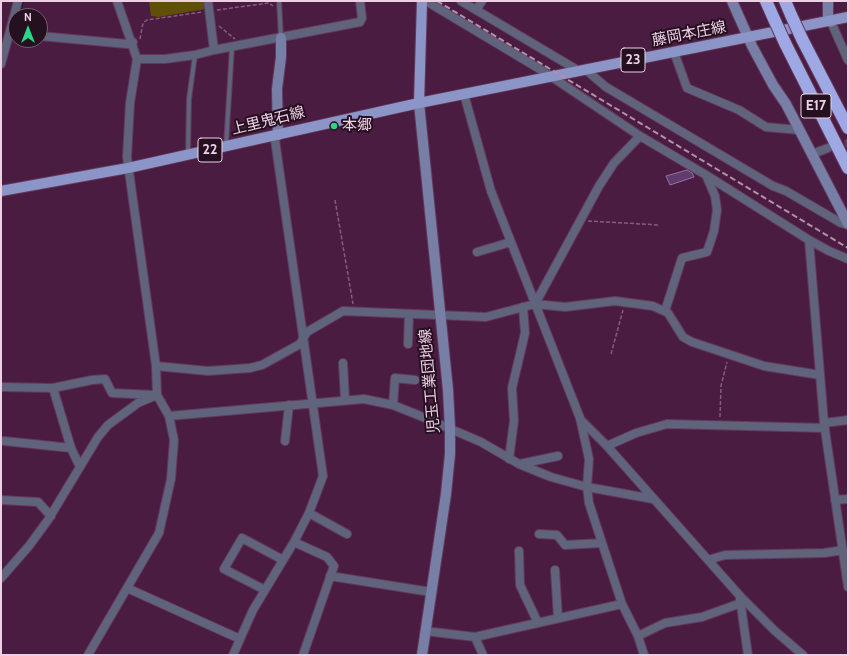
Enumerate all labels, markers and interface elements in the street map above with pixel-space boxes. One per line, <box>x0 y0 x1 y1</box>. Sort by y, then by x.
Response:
north arrow <box>8 8 48 48</box>
text: N <box>24 10 32 24</box>
street label: 藤岡本庄線 <box>650 18 728 50</box>
road number: 23 <box>621 48 645 72</box>
road number: E17 <box>801 94 831 118</box>
street label: 上里鬼石線 <box>229 103 307 139</box>
place label: 本郷 <box>342 117 372 135</box>
marker: 本郷 <box>329 121 339 131</box>
road number: 22 <box>198 138 222 162</box>
street label: 児玉工業団地線 <box>416 328 444 434</box>

